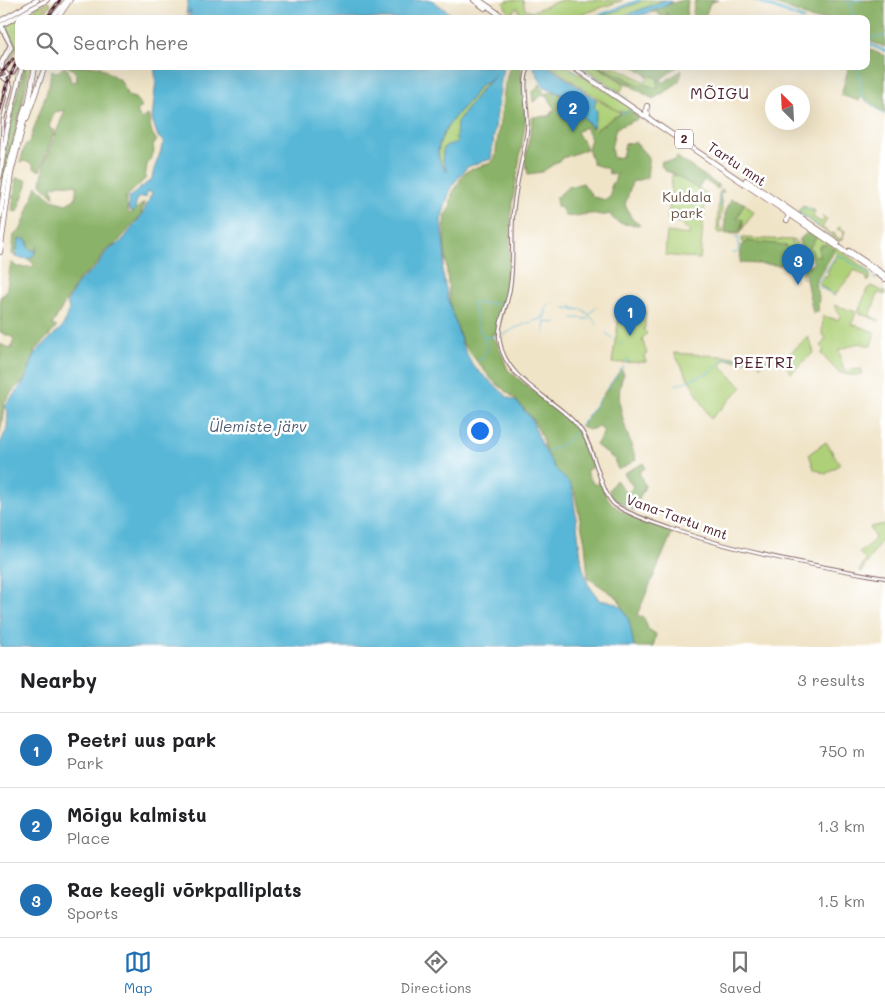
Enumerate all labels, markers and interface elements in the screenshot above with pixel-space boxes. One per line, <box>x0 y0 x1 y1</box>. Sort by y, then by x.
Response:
search box <box>15 15 870 70</box>
icon: search <box>33 29 61 57</box>
text: Search here <box>73 30 189 55</box>
district label: MÕIGU <box>690 82 750 103</box>
north arrow <box>765 85 810 130</box>
pin: 2 <box>557 91 589 132</box>
road number: 2 <box>675 130 693 148</box>
street label: Tartu mnt <box>704 137 770 190</box>
park label: Kuldala park <box>662 187 712 222</box>
pin: 3 <box>782 244 814 285</box>
pin: 1 <box>614 295 646 336</box>
district label: PEETRI <box>734 351 794 372</box>
water label: Ülemiste järv <box>209 416 307 436</box>
your location <box>467 418 493 444</box>
street label: Vana-Tartu mnt <box>624 489 731 544</box>
text: Nearby <box>20 666 97 693</box>
text: 3 results <box>797 669 865 690</box>
text: Peetri uus park <box>67 727 216 752</box>
text: 1 <box>32 740 40 761</box>
text: 750 m <box>819 740 865 761</box>
text: Park <box>67 752 103 773</box>
text: Mõigu kalmistu <box>67 802 207 827</box>
text: 2 <box>32 815 40 836</box>
text: 1.3 km <box>817 815 865 836</box>
text: Place <box>67 827 110 848</box>
text: Rae keegli võrkpalliplats <box>67 877 302 902</box>
text: 3 <box>31 890 41 911</box>
text: 1.5 km <box>817 890 865 911</box>
text: Sports <box>67 902 118 923</box>
tab: Map <box>124 948 152 997</box>
tab: Directions <box>400 948 472 997</box>
tab: Saved <box>719 948 761 997</box>

